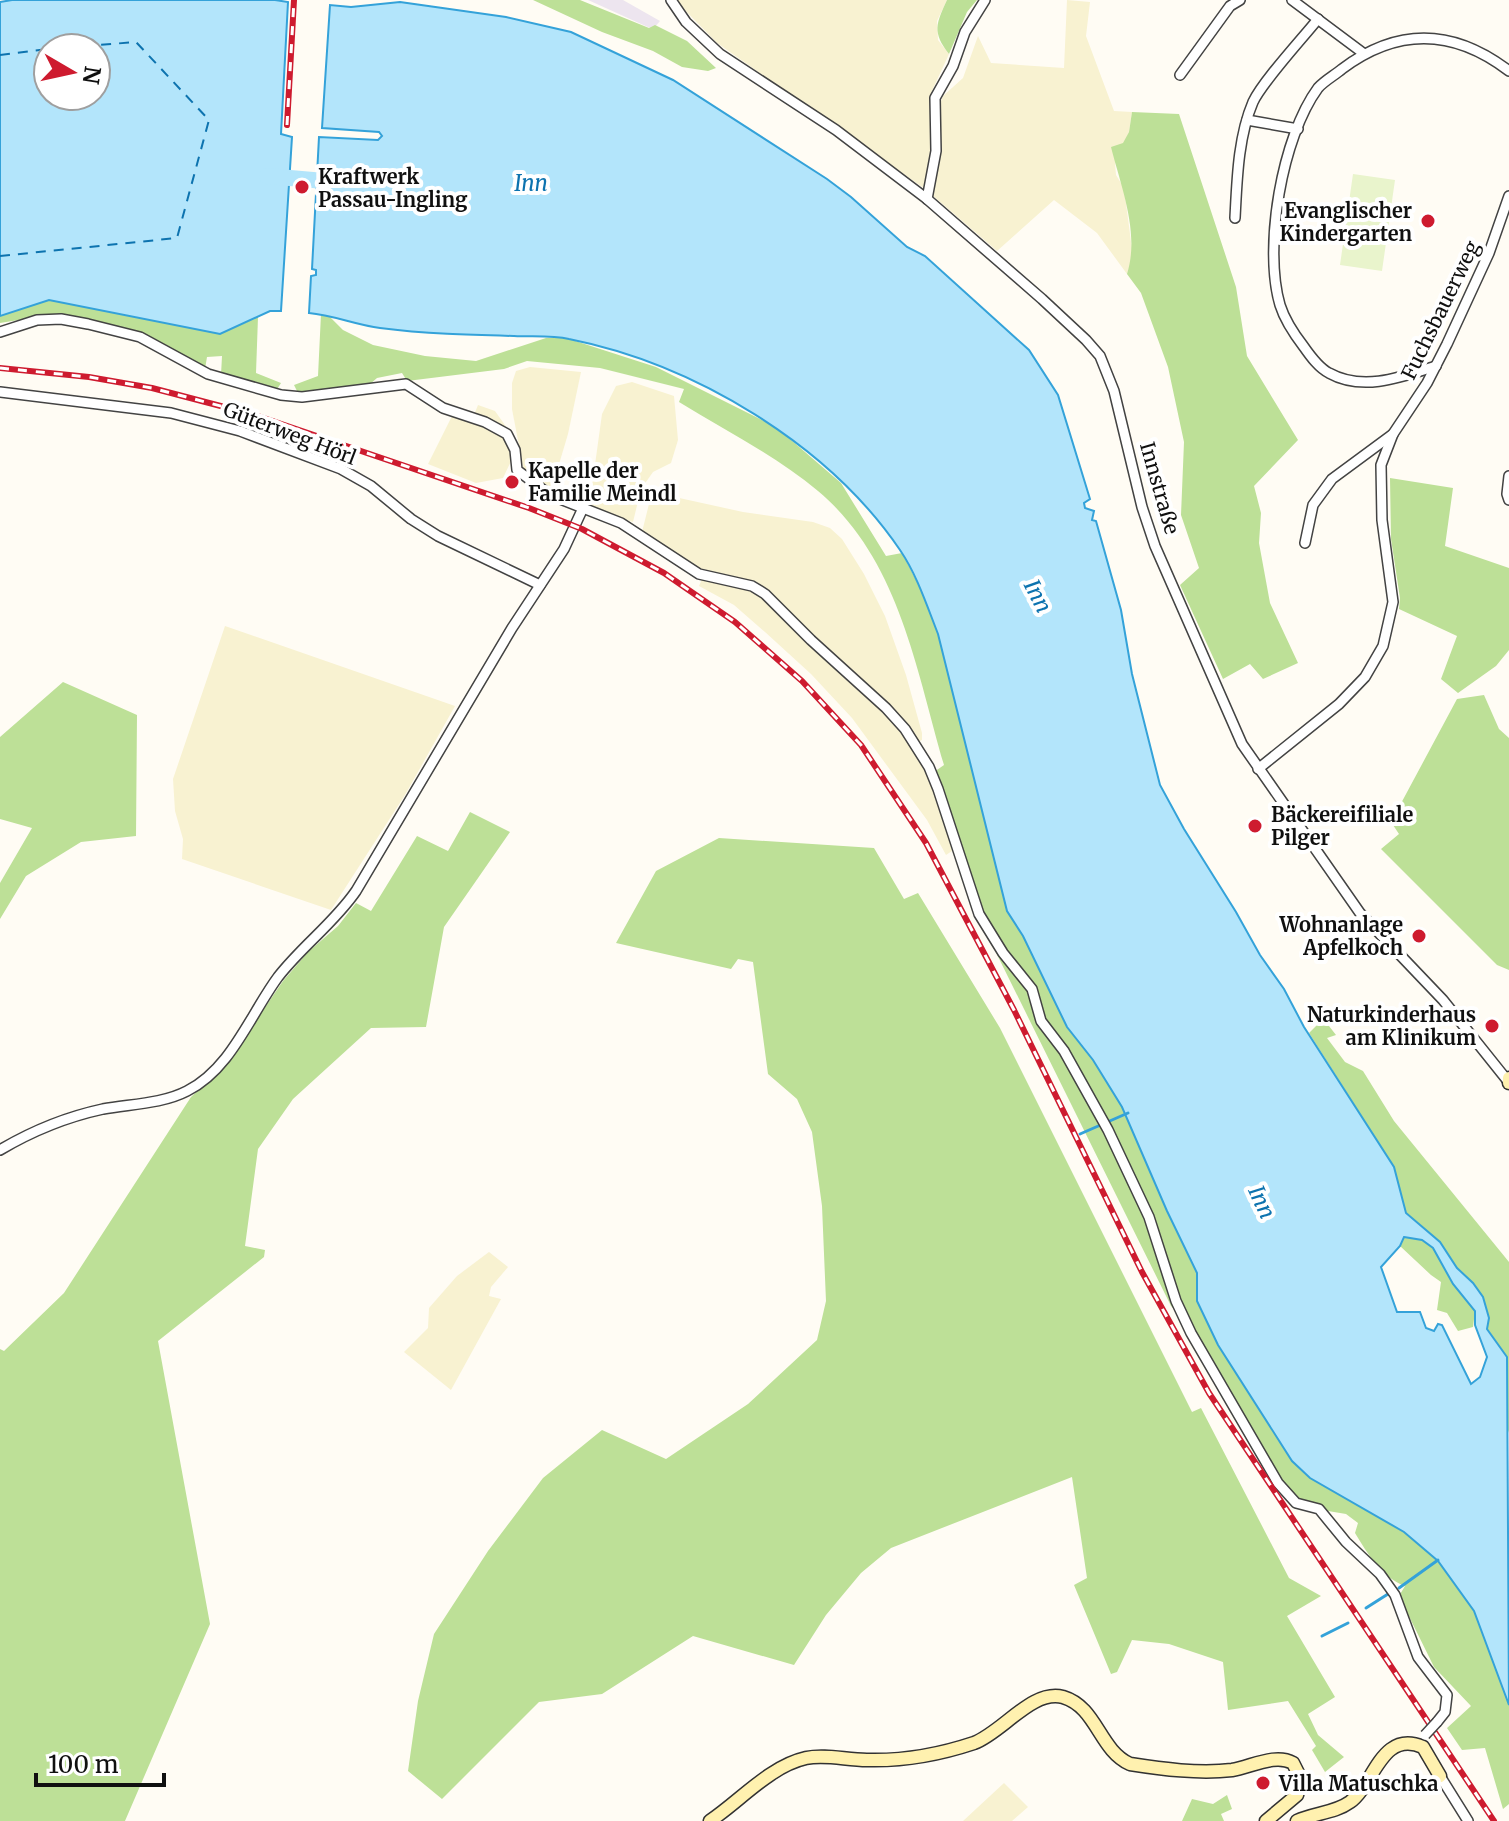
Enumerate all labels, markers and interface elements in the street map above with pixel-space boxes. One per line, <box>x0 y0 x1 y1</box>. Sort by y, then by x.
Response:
north arrow <box>32 32 112 112</box>
text: N <box>76 64 107 87</box>
place label: Kraftwerk Passau-Ingling <box>318 164 468 212</box>
water label: Inn <box>514 169 548 197</box>
marker: Kraftwerk Passau-Ingling <box>293 178 311 196</box>
place label: Evanglischer Kindergarten <box>1280 198 1412 246</box>
marker: Evanglischer Kindergarten <box>1419 212 1437 230</box>
street label: Fuchsbauerweg <box>1396 236 1484 384</box>
street label: Güterweg Hörl <box>220 396 360 470</box>
street label: Innstraße <box>1135 439 1185 537</box>
place label: Kapelle der Familie Meindl <box>528 458 677 506</box>
marker: Kapelle der Familie Meindl <box>503 473 521 491</box>
water label: Inn <box>1018 575 1058 617</box>
place label: Bäckereifiliale Pilger <box>1271 802 1414 850</box>
marker: Bäckereifiliale Pilger <box>1246 817 1264 835</box>
place label: Wohnanlage Apfelkoch <box>1279 912 1404 960</box>
marker: Wohnanlage Apfelkoch <box>1410 927 1428 945</box>
place label: Naturkinderhaus am Klinikum <box>1307 1002 1476 1050</box>
marker: Naturkinderhaus am Klinikum <box>1483 1017 1501 1035</box>
water label: Inn <box>1242 1181 1282 1223</box>
scale bar <box>36 1737 164 1787</box>
text: 100 m <box>48 1749 119 1780</box>
place label: Villa Matuschka <box>1278 1771 1438 1796</box>
marker: Villa Matuschka <box>1254 1774 1272 1792</box>

